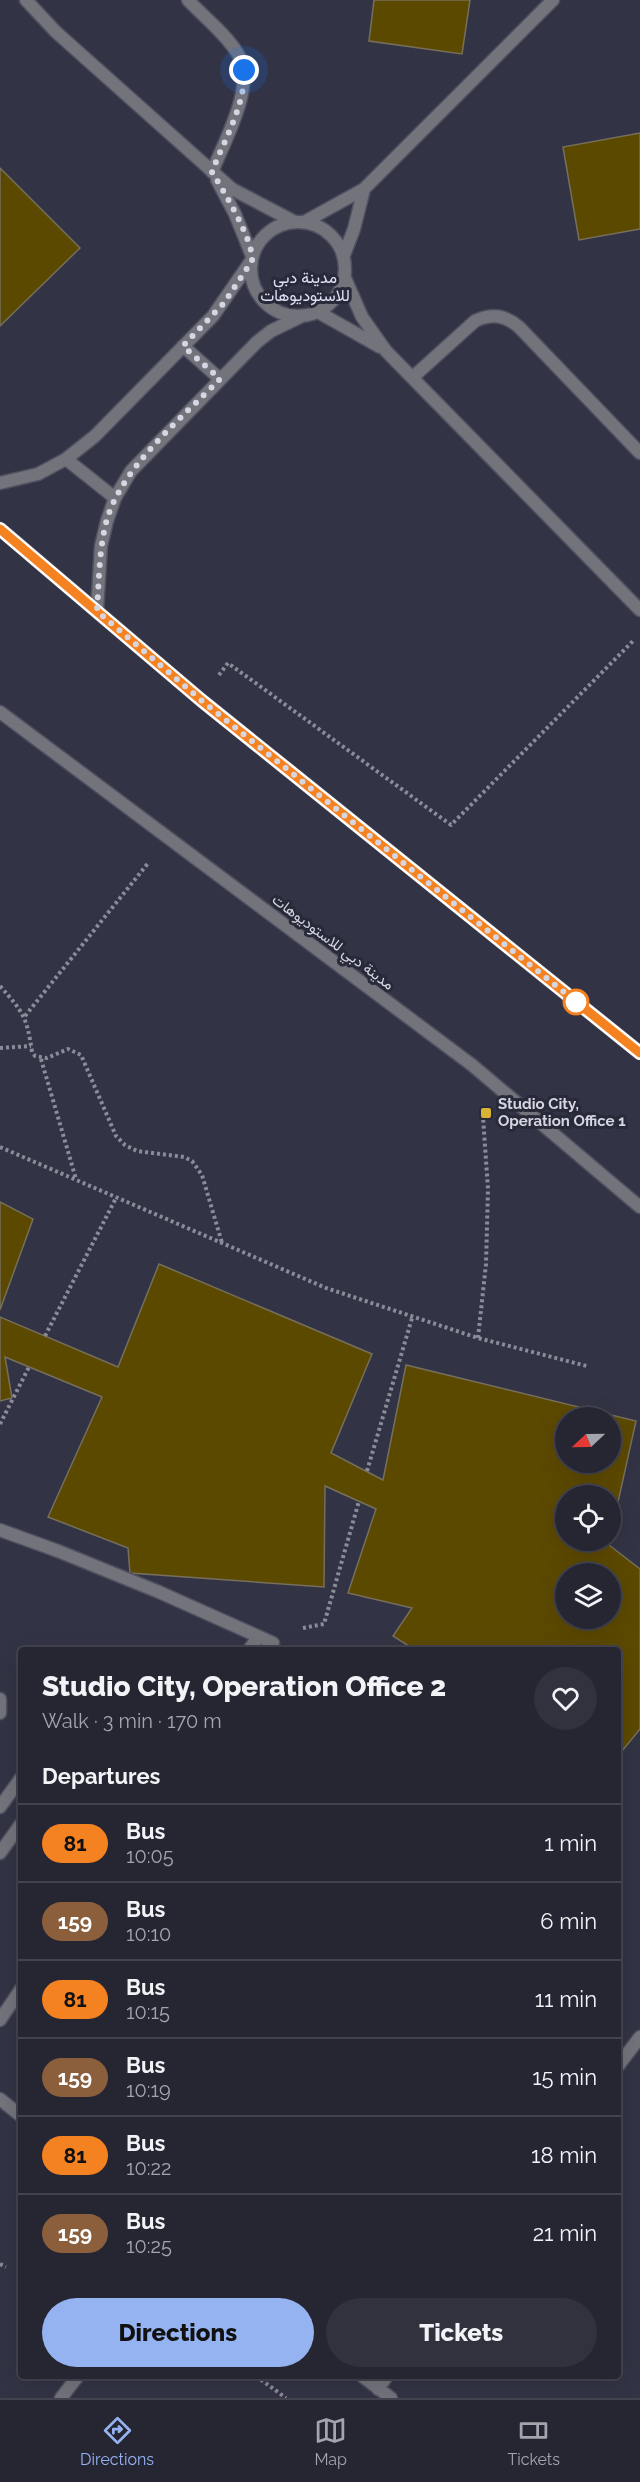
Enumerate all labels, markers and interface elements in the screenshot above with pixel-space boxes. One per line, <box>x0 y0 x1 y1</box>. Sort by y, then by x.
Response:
your location <box>229 55 259 85</box>
district label: مدينة دبي للاستوديوهات <box>260 268 350 306</box>
street label: مدينة دبي للاستوديوهات <box>266 890 397 997</box>
unlabelled marker <box>563 989 589 1015</box>
place label: Studio City, Operation Office 1 <box>498 1095 626 1130</box>
marker: Studio City, Operation Office 1 <box>479 1106 493 1120</box>
north arrow <box>555 1407 621 1473</box>
map controls <box>555 1407 621 1629</box>
button: locate <box>555 1485 621 1551</box>
button: layers <box>555 1563 621 1629</box>
button: heart <box>534 1667 597 1730</box>
text: Studio City, Operation Office 2 <box>42 1670 446 1703</box>
text: Walk · 3 min · 170 m <box>42 1709 222 1733</box>
text: Departures <box>42 1763 160 1789</box>
text: Bus <box>126 1818 165 1844</box>
text: 1 min <box>544 1830 597 1856</box>
text: 81 <box>63 1831 87 1856</box>
text: 10:05 <box>126 1844 174 1868</box>
text: Bus <box>126 1896 165 1922</box>
text: 6 min <box>540 1908 597 1934</box>
text: 159 <box>58 1909 92 1934</box>
text: 10:10 <box>126 1922 171 1946</box>
text: Bus <box>126 1974 165 2000</box>
text: 11 min <box>535 1986 597 2012</box>
text: 81 <box>63 1987 87 2012</box>
text: 10:15 <box>126 2000 170 2024</box>
text: Bus <box>126 2052 165 2078</box>
text: 15 min <box>532 2064 597 2090</box>
text: 159 <box>58 2065 92 2090</box>
text: 10:19 <box>126 2078 171 2102</box>
text: Bus <box>126 2130 165 2156</box>
text: 18 min <box>531 2142 597 2168</box>
text: 81 <box>63 2143 87 2168</box>
text: 10:22 <box>126 2156 171 2180</box>
text: Bus <box>126 2208 165 2234</box>
text: 21 min <box>533 2220 597 2246</box>
text: 159 <box>58 2221 92 2246</box>
text: 10:25 <box>126 2234 172 2258</box>
button: Directions <box>42 2298 314 2367</box>
button: Tickets <box>326 2298 597 2367</box>
tab: Directions <box>80 2414 154 2469</box>
tab: Map <box>314 2414 347 2469</box>
tab: Tickets <box>507 2414 560 2469</box>

